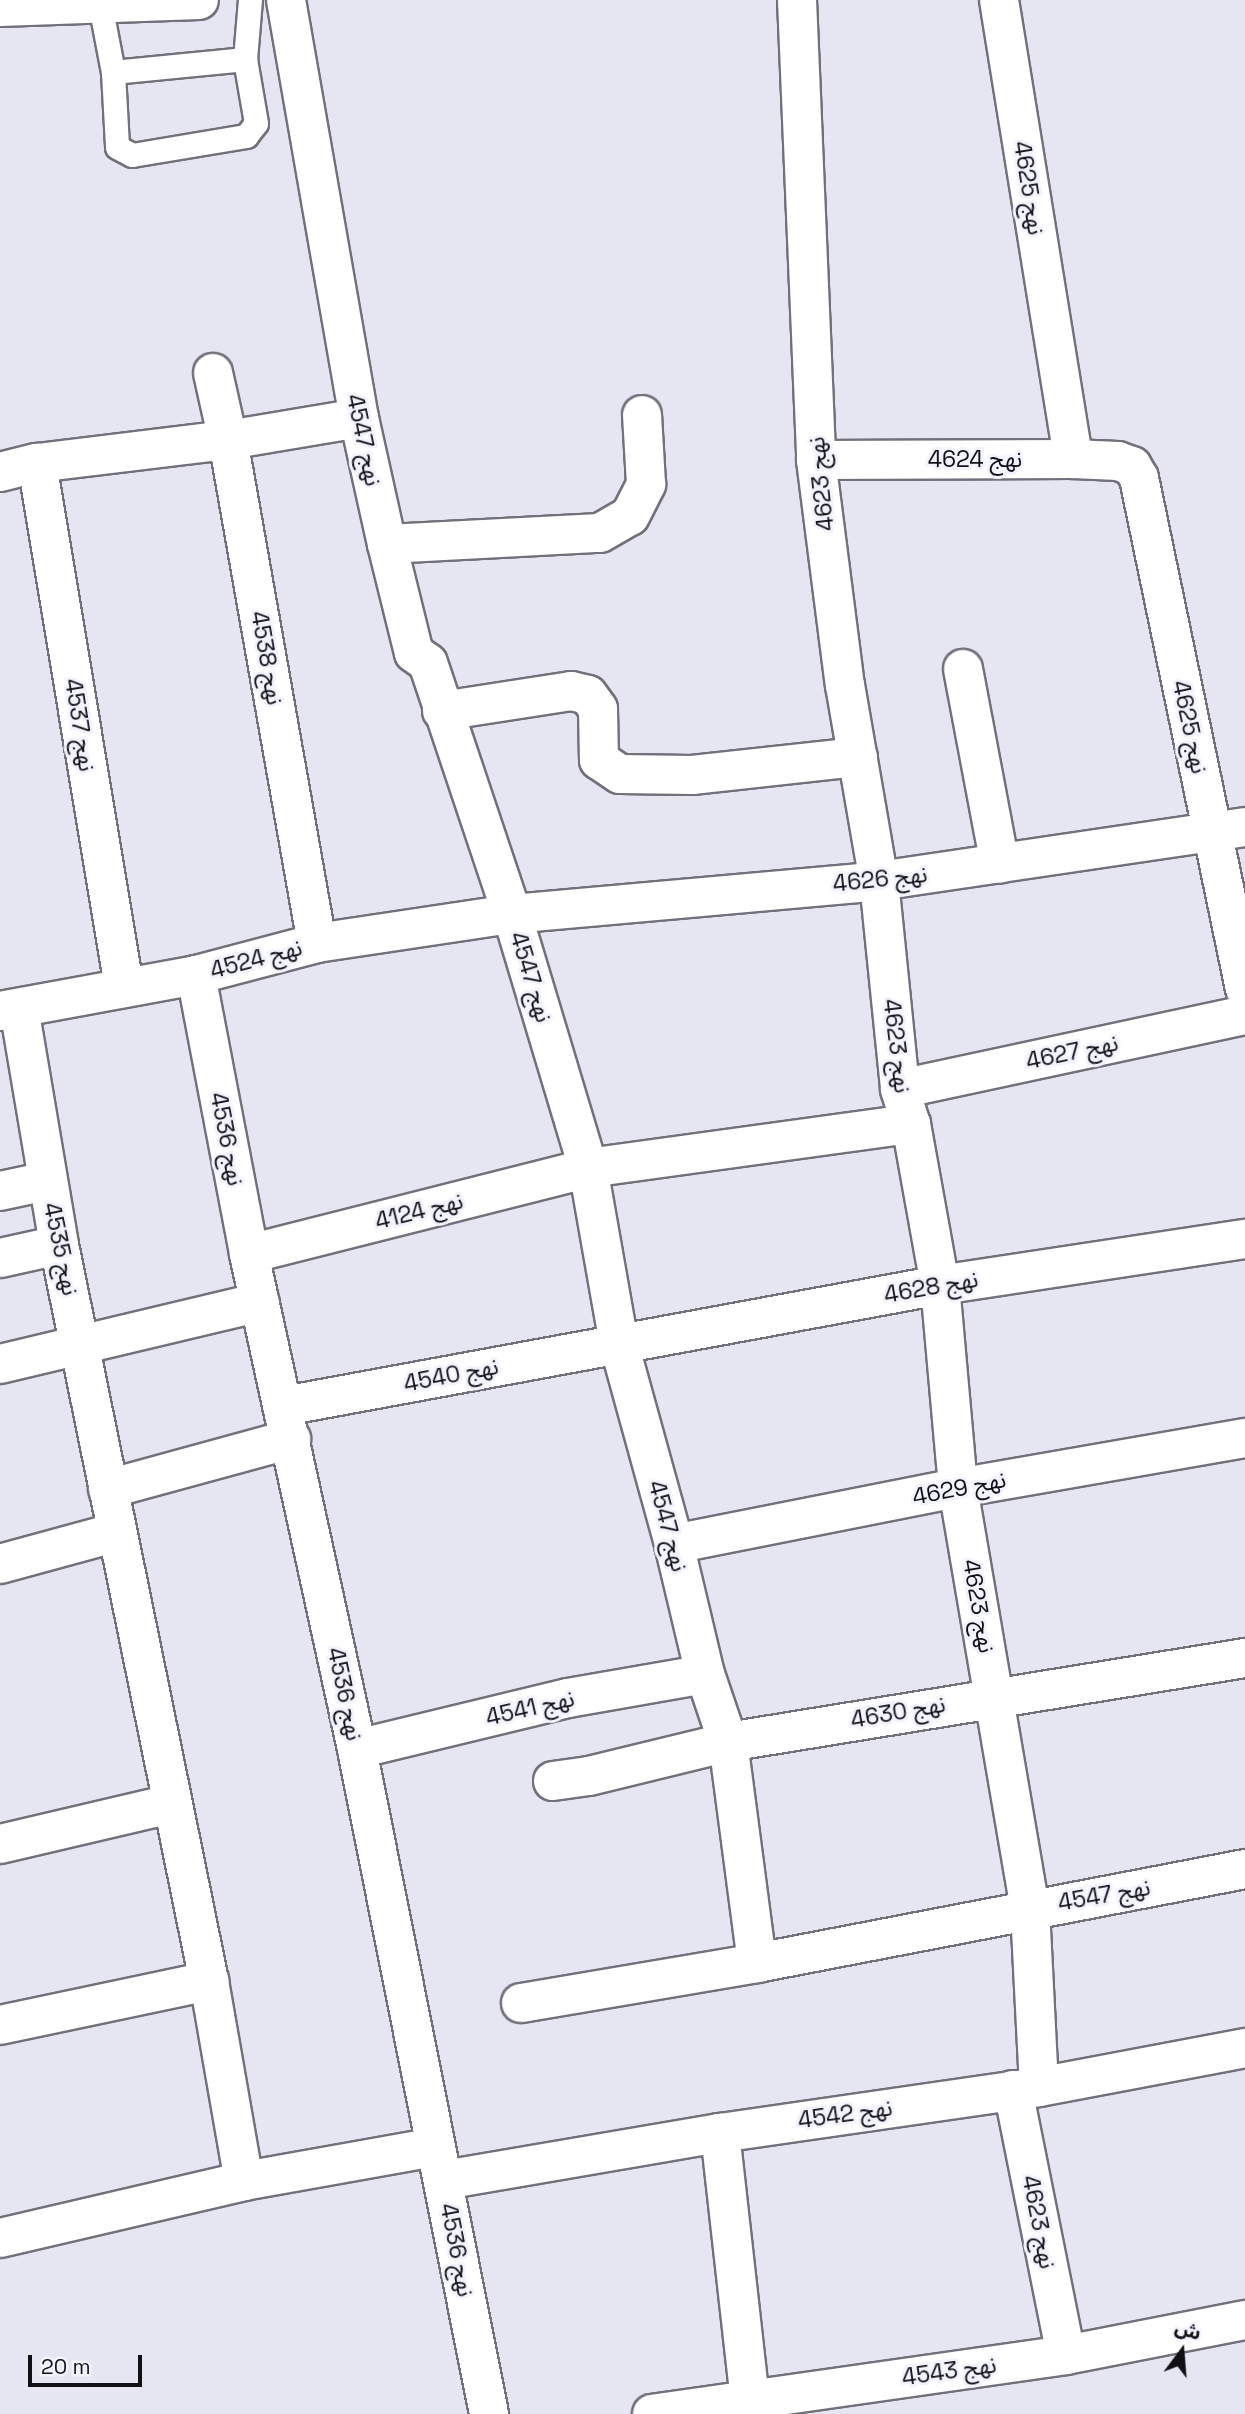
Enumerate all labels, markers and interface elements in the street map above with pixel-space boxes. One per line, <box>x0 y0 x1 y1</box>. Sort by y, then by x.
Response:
street label: نهج 4625 <box>1008 139 1050 237</box>
street label: نهج 4547 <box>341 391 387 489</box>
street label: نهج 4623 <box>802 435 840 533</box>
street label: نهج 4624 <box>928 445 1022 473</box>
street label: نهج 4538 <box>245 609 289 707</box>
street label: نهج 4537 <box>59 677 101 773</box>
street label: نهج 4625 <box>1167 678 1213 776</box>
street label: نهج 4626 <box>831 860 929 898</box>
street label: نهج 4547 <box>504 928 558 1026</box>
street label: نهج 4524 <box>207 933 305 985</box>
street label: نهج 4623 <box>878 997 916 1095</box>
street label: نهج 4627 <box>1023 1029 1121 1075</box>
street label: نهج 4536 <box>204 1090 250 1188</box>
street label: نهج 4124 <box>372 1187 466 1235</box>
street label: نهج 4535 <box>38 1200 84 1298</box>
street label: نهج 4628 <box>882 1265 980 1309</box>
street label: نهج 4540 <box>401 1352 501 1398</box>
street label: نهج 4629 <box>910 1465 1008 1511</box>
street label: نهج 4547 <box>643 1477 693 1575</box>
street label: نهج 4623 <box>957 1557 1001 1655</box>
street label: نهج 4536 <box>322 1645 368 1743</box>
street label: نهج 4541 <box>483 1684 577 1732</box>
street label: نهج 4630 <box>848 1690 948 1734</box>
street label: نهج 4547 <box>1056 1873 1152 1917</box>
street label: نهج 4542 <box>796 2094 894 2134</box>
street label: نهج 4623 <box>1016 2173 1062 2271</box>
street label: نهج 4536 <box>434 2201 480 2299</box>
text: ش <box>1172 2315 1204 2346</box>
north arrow <box>1147 2316 1217 2386</box>
scale bar <box>32 2340 145 2384</box>
street label: نهج 4543 <box>900 2351 998 2391</box>
text: 20 m <box>41 2353 91 2380</box>

